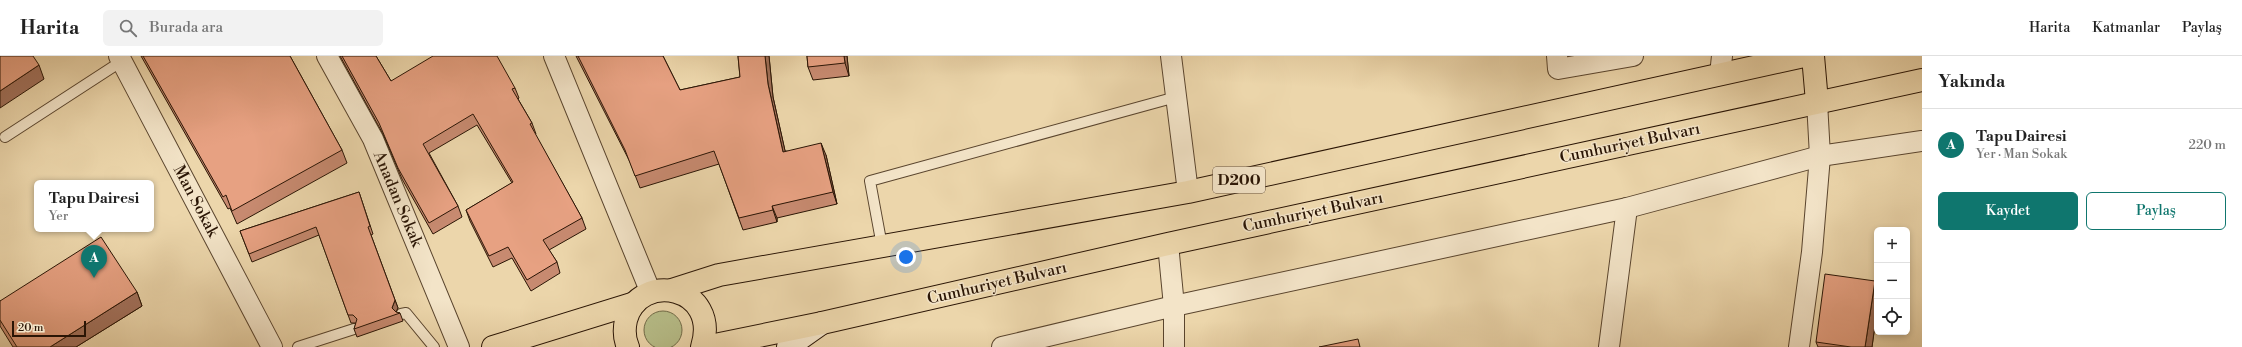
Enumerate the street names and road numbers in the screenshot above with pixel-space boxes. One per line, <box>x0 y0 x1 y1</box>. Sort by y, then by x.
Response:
street label: Cumhuriyet Bulvarı <box>1558 118 1702 168</box>
street label: Anadan Sokak <box>368 147 428 251</box>
street label: Man Sokak <box>169 162 224 242</box>
road number: D200 <box>1213 167 1265 193</box>
street label: Cumhuriyet Bulvarı <box>1241 187 1385 237</box>
street label: Cumhuriyet Bulvarı <box>925 257 1069 309</box>

